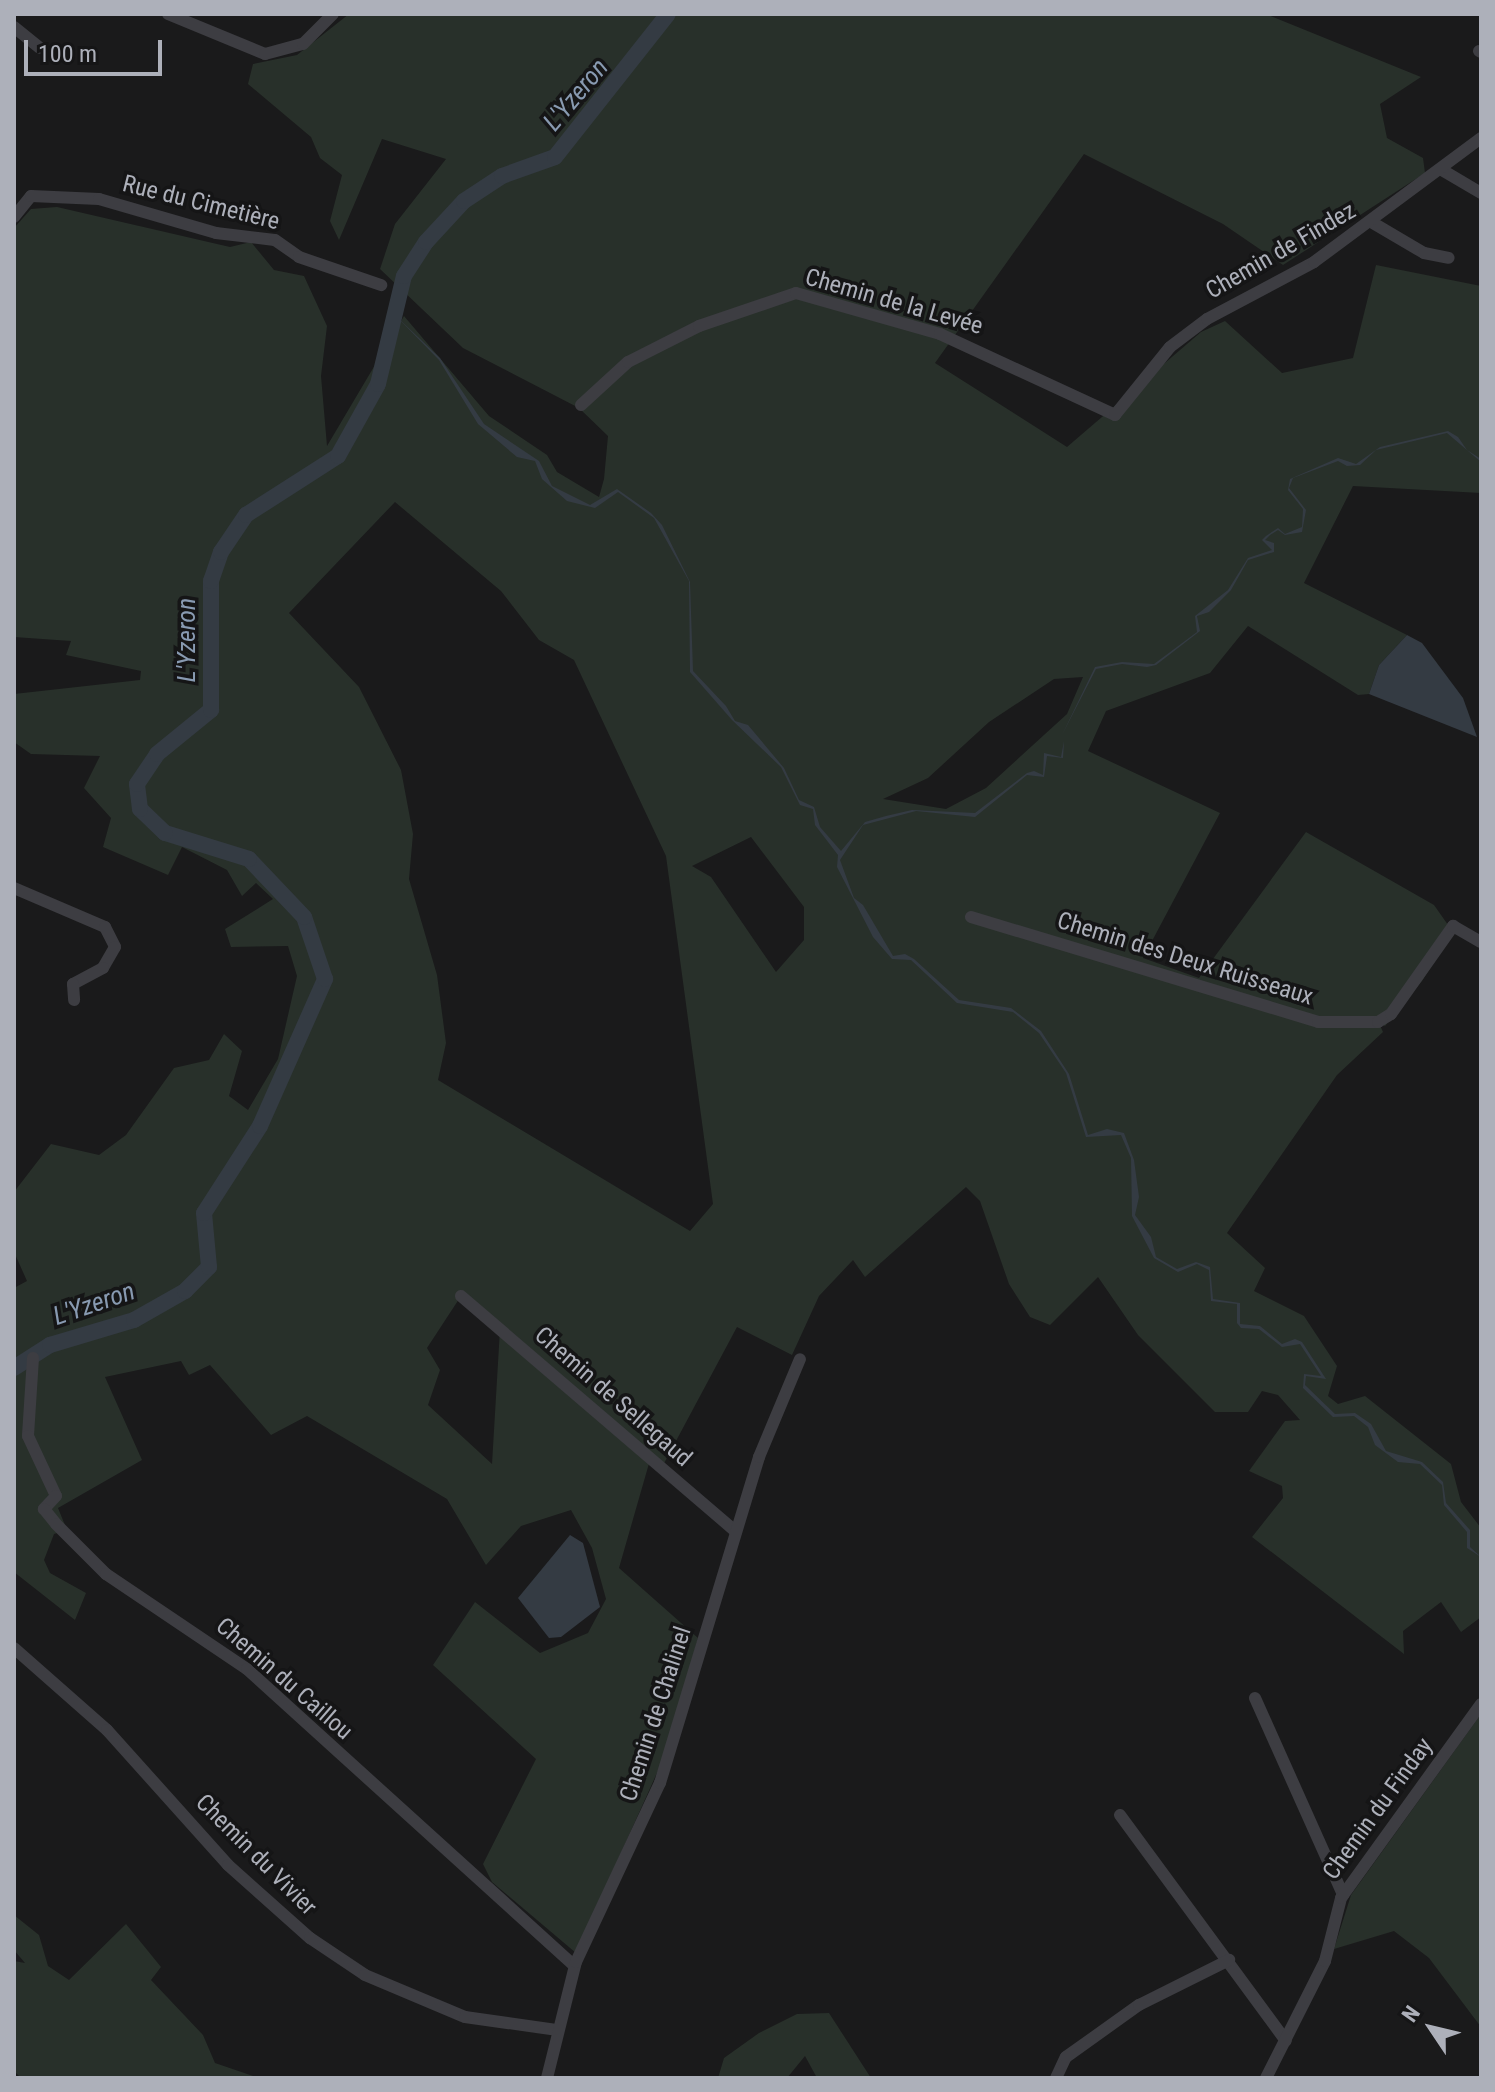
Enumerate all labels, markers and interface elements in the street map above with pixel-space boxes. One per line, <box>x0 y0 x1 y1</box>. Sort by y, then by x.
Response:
scale bar <box>28 24 166 74</box>
text: 100 m <box>38 40 97 68</box>
water label: L'Yzeron <box>537 53 615 137</box>
street label: Rue du Cimetière <box>120 170 282 236</box>
street label: Chemin de Findez <box>1201 196 1361 306</box>
street label: Chemin de la Levée <box>802 263 986 341</box>
water label: L'Yzeron <box>171 598 203 682</box>
street label: Chemin des Deux Ruisseaux <box>1054 906 1316 1012</box>
water label: L'Yzeron <box>49 1276 139 1332</box>
street label: Chemin de Sellegaud <box>529 1321 697 1473</box>
street label: Chemin du Caillou <box>210 1612 358 1746</box>
street label: Chemin de Chalinel <box>614 1623 698 1805</box>
street label: Chemin du Finday <box>1317 1733 1439 1885</box>
street label: Chemin du Vivier <box>189 1788 323 1922</box>
north arrow <box>1391 1988 1471 2068</box>
text: N <box>1397 2001 1425 2027</box>

